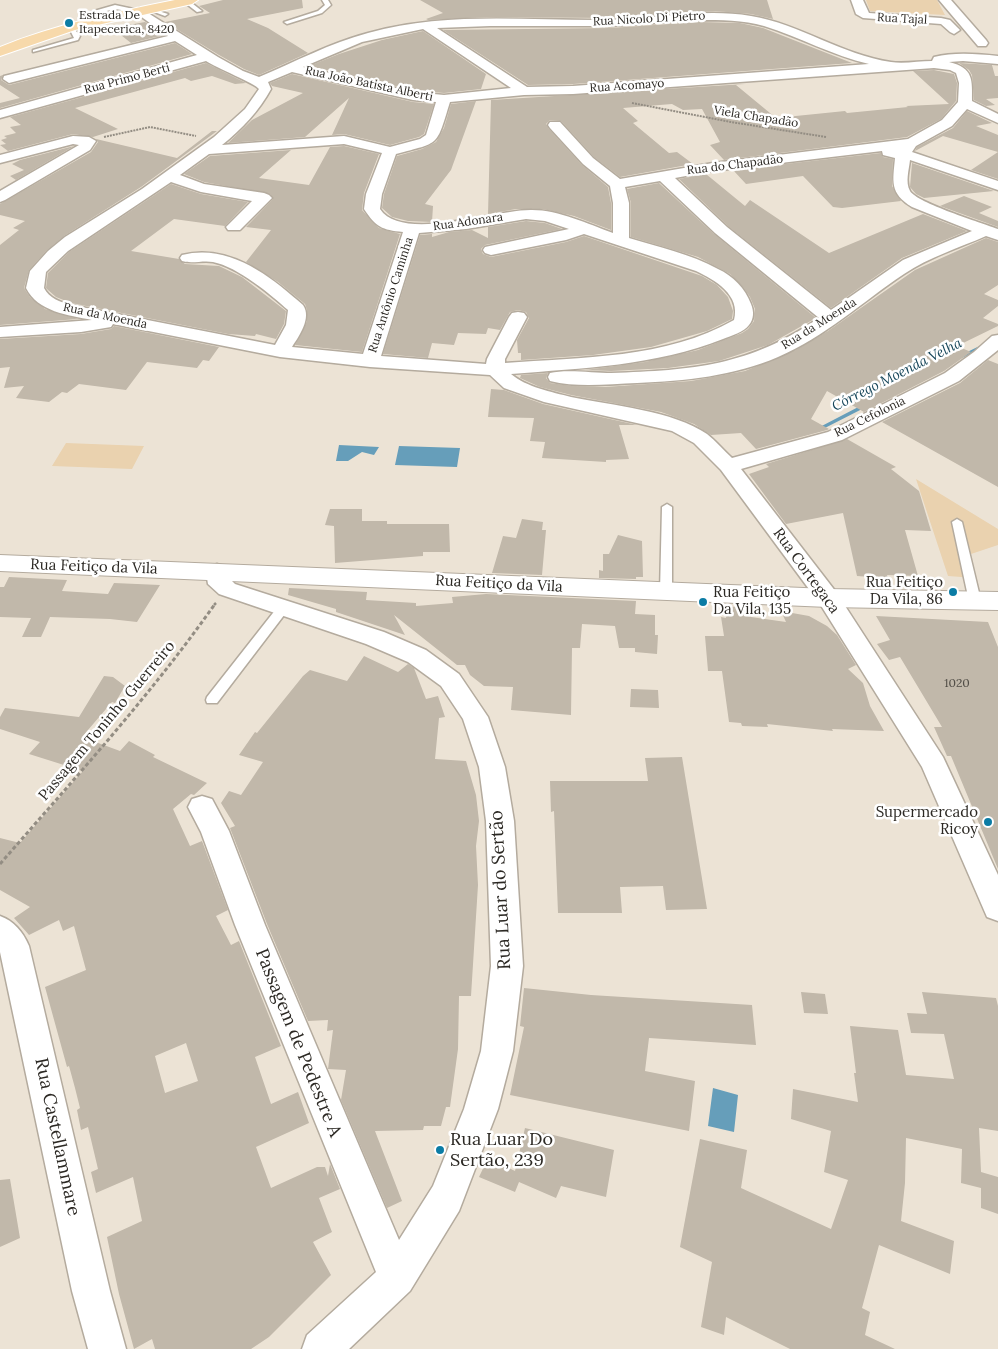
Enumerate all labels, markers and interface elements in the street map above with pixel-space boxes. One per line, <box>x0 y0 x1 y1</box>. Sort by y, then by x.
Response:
place label: Estrada De Itapecerica, 8420 <box>79 9 175 37</box>
street label: Rua Nicolo Di Pietro <box>592 9 706 29</box>
street label: Rua Tajal <box>877 10 927 28</box>
marker: Estrada De Itapecerica, 8420 <box>63 17 75 29</box>
street label: Rua Primo Berti <box>83 61 171 97</box>
street label: Rua João Batista Alberti <box>304 63 434 105</box>
street label: Rua Acomayo <box>589 76 665 96</box>
street label: Viela Chapadão <box>713 103 799 131</box>
street label: Rua do Chapadão <box>686 152 784 178</box>
street label: Rua Adonara <box>432 210 504 234</box>
street label: Rua Antônio Caminha <box>366 235 416 355</box>
street label: Rua da Moenda <box>779 295 859 353</box>
street label: Rua da Moenda <box>62 300 148 332</box>
water label: Córrego Moenda Velha <box>829 335 965 415</box>
street label: Rua Cefolonia <box>832 394 908 440</box>
street label: Rua Cortegaca <box>769 525 843 617</box>
street label: Rua Feitiço da Vila <box>30 556 158 578</box>
street label: Rua Feitiço da Vila <box>435 572 563 596</box>
place label: Rua Feitiço Da Vila, 86 <box>866 574 943 609</box>
place label: Rua Feitiço Da Vila, 135 <box>713 584 791 619</box>
marker: Rua Feitiço Da Vila, 86 <box>947 586 959 598</box>
marker: Rua Feitiço Da Vila, 135 <box>697 596 709 608</box>
street label: Passagem Toninho Guerreiro <box>35 638 179 804</box>
house number: 1020 <box>944 677 970 691</box>
place label: Supermercado Ricoy <box>876 804 978 839</box>
street label: Rua Luar do Sertão <box>486 810 516 970</box>
marker: Supermercado Ricoy <box>982 816 994 828</box>
street label: Passagem de Pedestre A <box>250 946 346 1140</box>
street label: Rua Castellammare <box>30 1056 84 1218</box>
place label: Rua Luar Do Sertão, 239 <box>450 1129 553 1172</box>
marker: Rua Luar Do Sertão, 239 <box>434 1144 446 1156</box>

